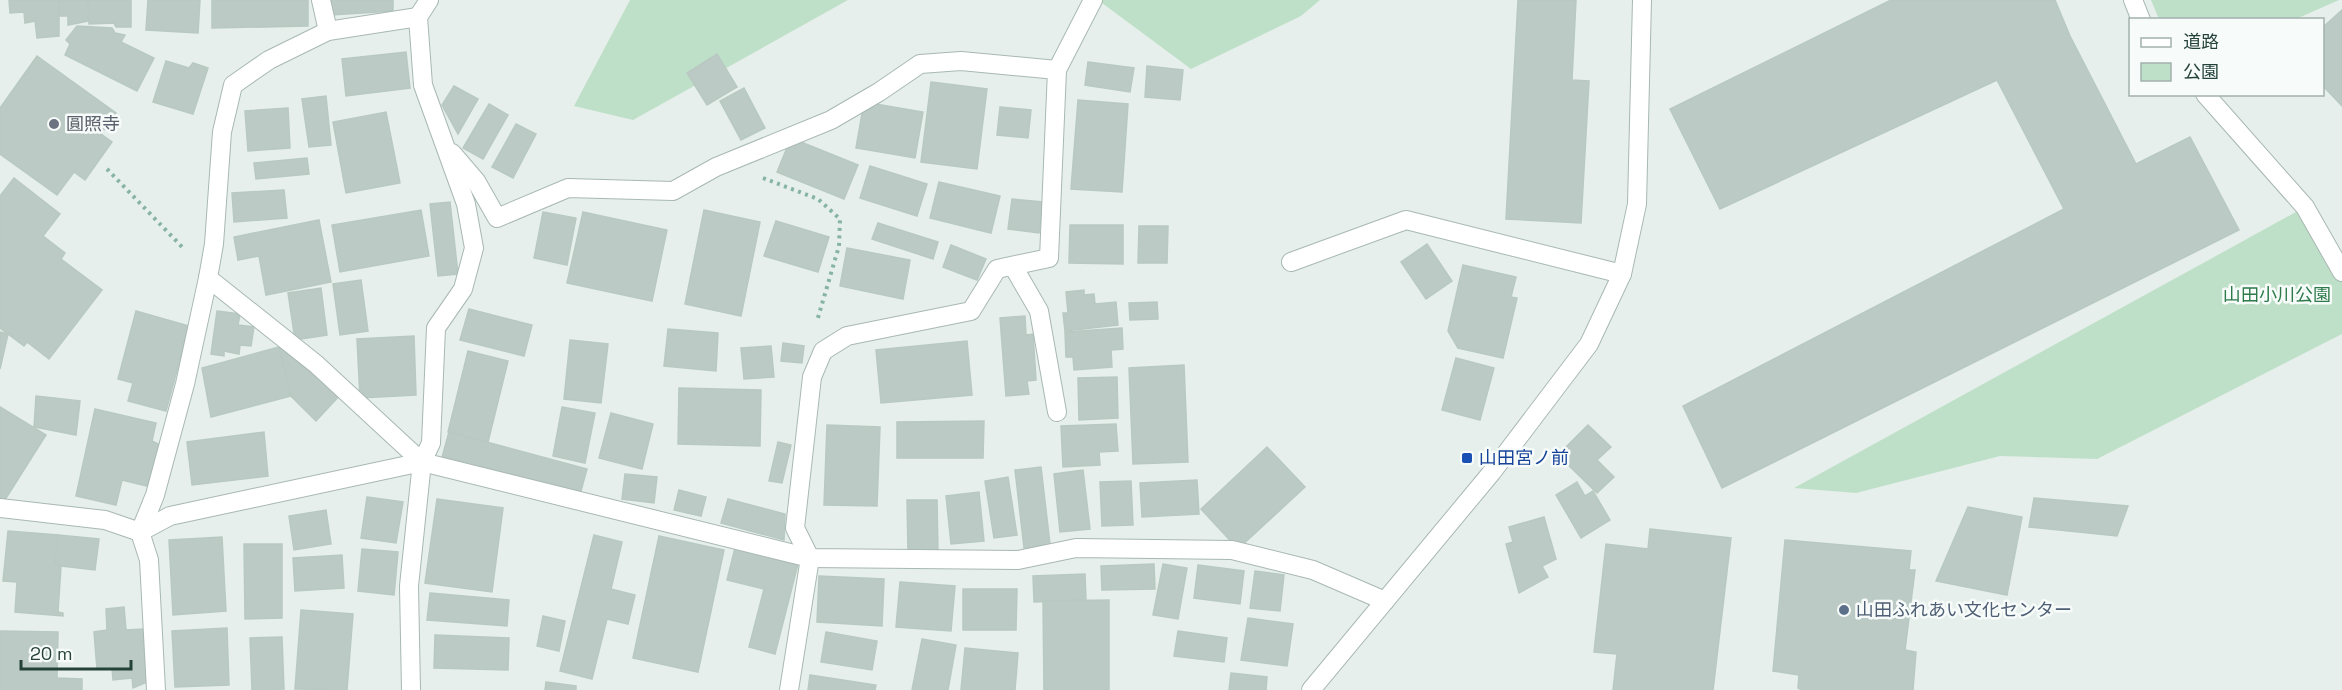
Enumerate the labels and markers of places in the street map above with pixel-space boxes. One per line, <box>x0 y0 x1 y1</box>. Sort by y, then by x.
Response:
place label: 圓照寺 <box>66 112 120 135</box>
marker: 圓照寺 <box>47 117 61 131</box>
place label: 山田宮ノ前 <box>1479 446 1569 469</box>
marker: 山田宮ノ前 <box>1460 451 1474 465</box>
place label: 山田ふれあい文化センター <box>1856 598 2072 621</box>
marker: 山田ふれあい文化センター <box>1837 603 1851 617</box>

